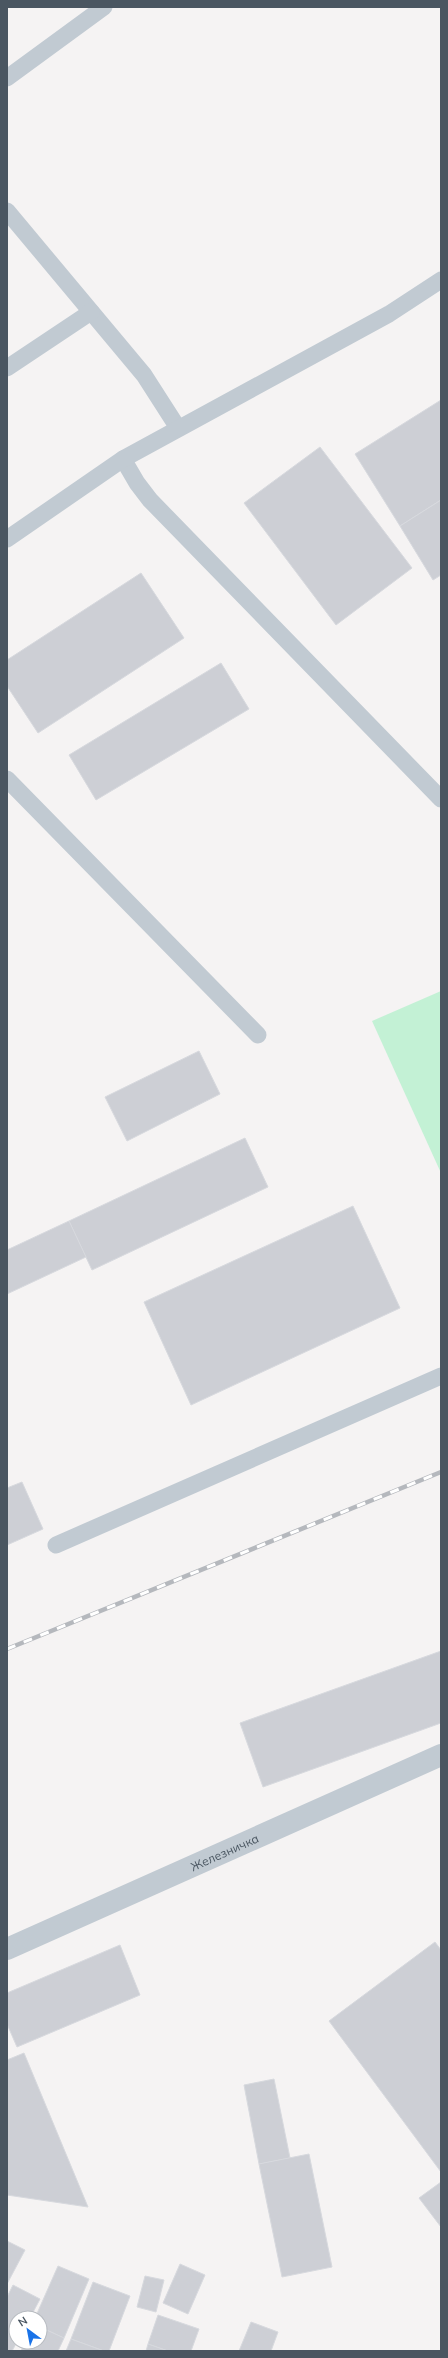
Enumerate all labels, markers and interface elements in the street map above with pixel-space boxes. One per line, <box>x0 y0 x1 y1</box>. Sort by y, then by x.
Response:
street label: Железничка <box>188 1830 261 1874</box>
north arrow <box>8 2310 48 2350</box>
text: N <box>15 2313 30 2330</box>

